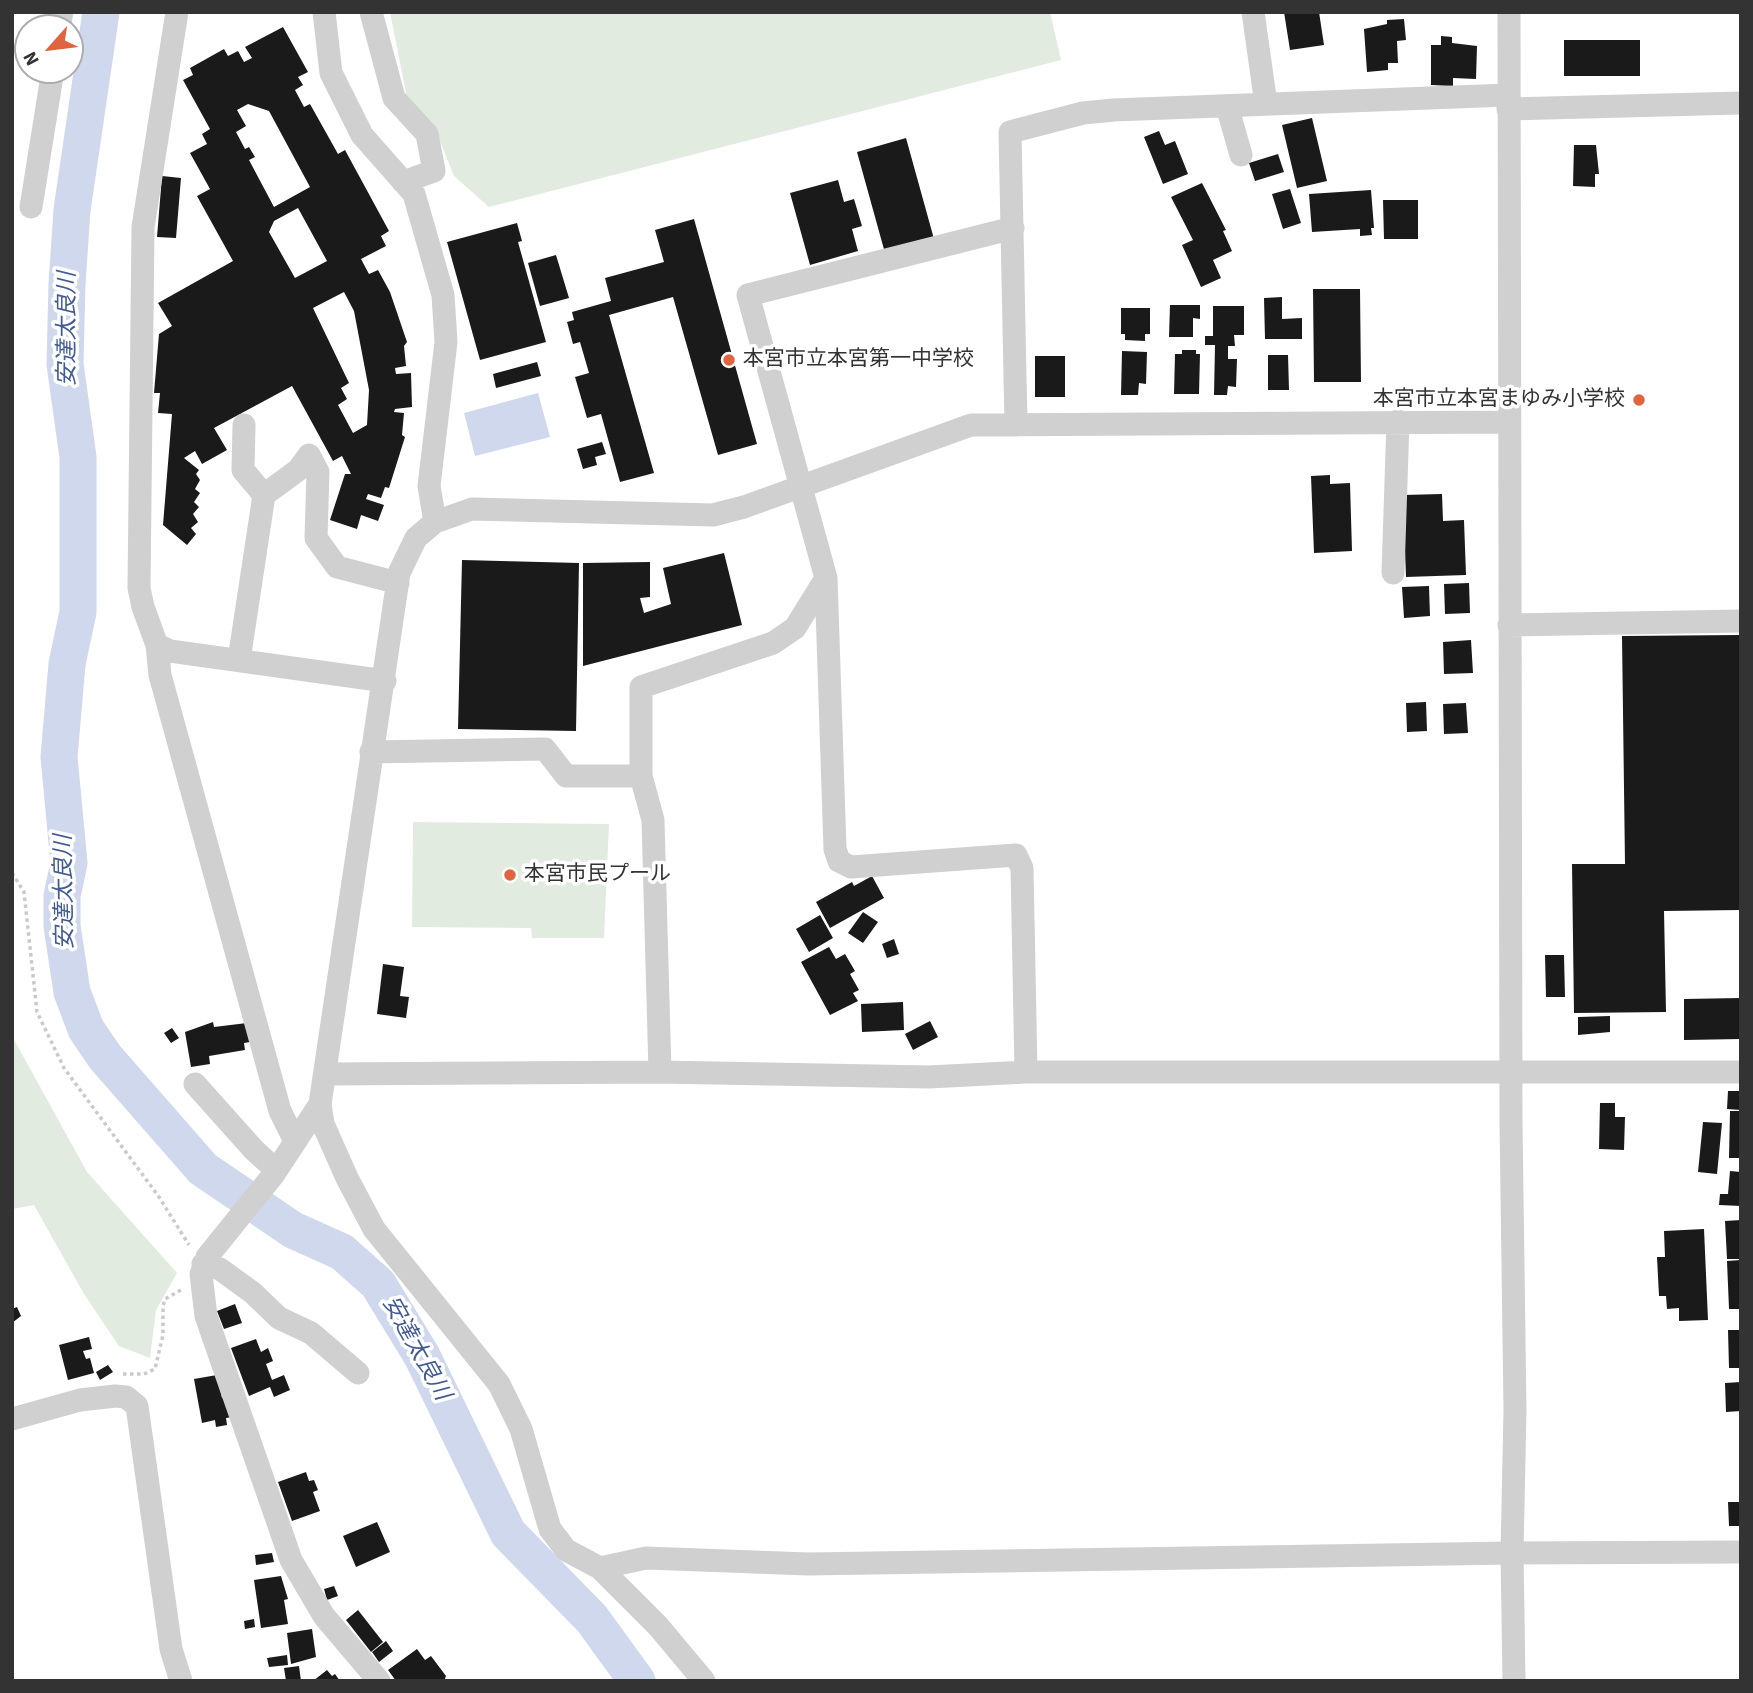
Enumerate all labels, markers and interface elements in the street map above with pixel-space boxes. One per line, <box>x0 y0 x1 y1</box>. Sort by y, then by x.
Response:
north arrow <box>14 14 84 84</box>
text: N <box>17 46 47 70</box>
water label: 安達太良川 <box>55 272 83 386</box>
place label: 本宮市立本宮第一中学校 <box>743 347 974 373</box>
marker: 本宮市立本宮第一中学校 <box>721 352 737 368</box>
place label: 本宮市立本宮まゆみ小学校 <box>1373 387 1625 413</box>
marker: 本宮市立本宮まゆみ小学校 <box>1631 392 1647 408</box>
water label: 安達太良川 <box>51 834 81 950</box>
place label: 本宮市民プール <box>524 862 671 888</box>
marker: 本宮市民プール <box>502 867 518 883</box>
water label: 安達太良川 <box>375 1292 455 1406</box>

